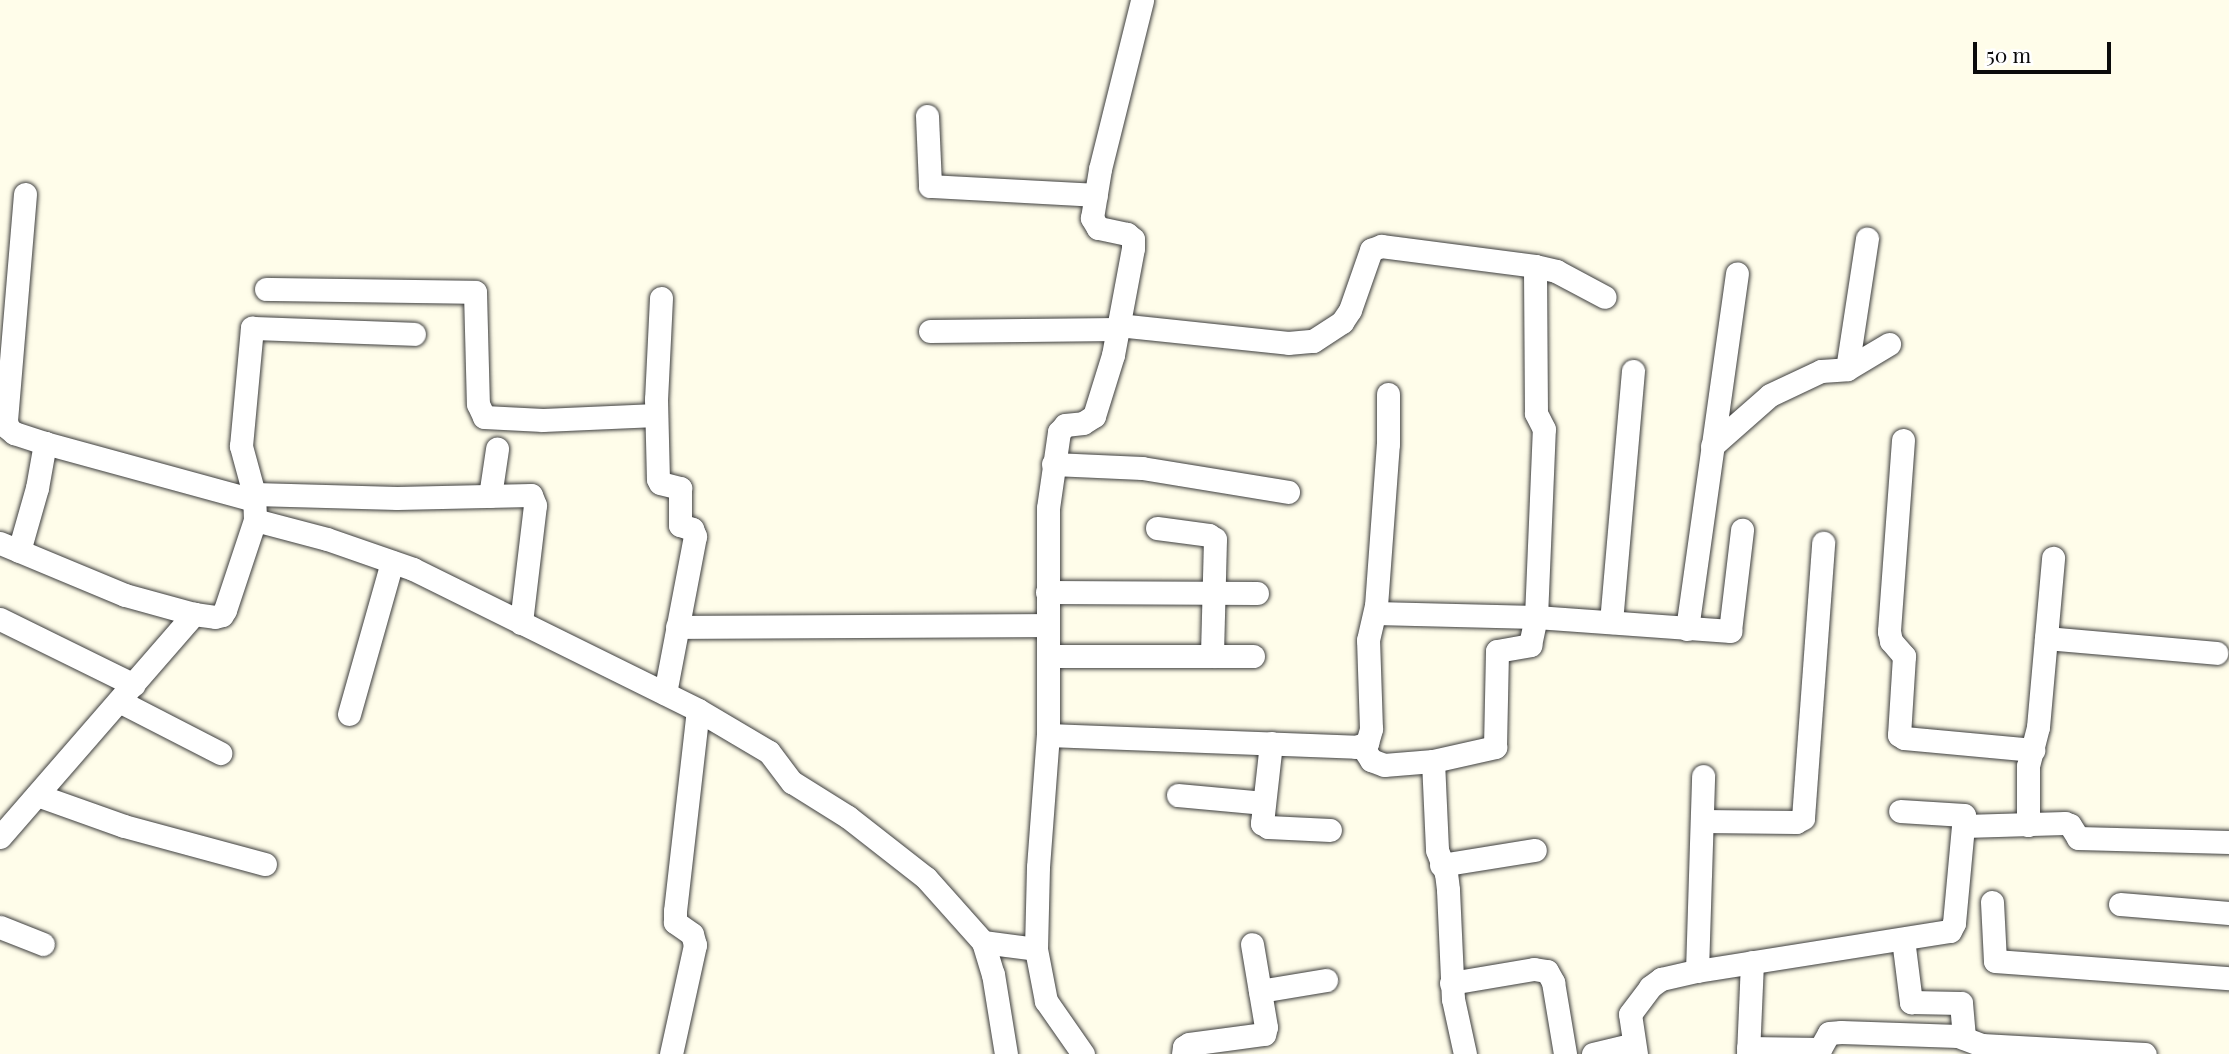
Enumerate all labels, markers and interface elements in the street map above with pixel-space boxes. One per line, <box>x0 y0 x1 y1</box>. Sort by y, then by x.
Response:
scale bar <box>1977 28 2115 72</box>
text: 50 m <box>1986 40 2031 68</box>

